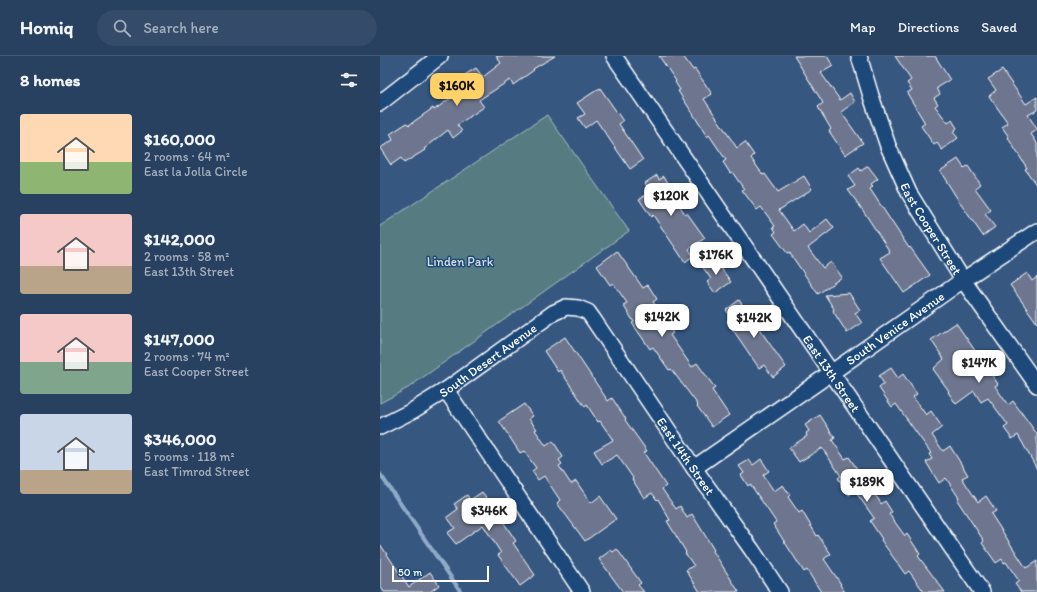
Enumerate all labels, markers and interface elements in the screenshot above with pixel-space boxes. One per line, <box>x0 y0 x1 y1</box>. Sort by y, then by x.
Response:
search box <box>97 10 377 46</box>
text: Homiq <box>20 16 73 39</box>
icon: search <box>111 17 133 39</box>
text: Search here <box>143 19 219 37</box>
text: Map <box>850 19 876 36</box>
text: Directions <box>898 19 959 36</box>
text: Saved <box>981 19 1017 36</box>
icon: filters <box>338 69 360 91</box>
text: 8 homes <box>20 70 80 90</box>
pin: $160K <box>429 73 485 107</box>
text: $160K <box>439 78 475 93</box>
text: $160,000 <box>144 129 215 149</box>
icon: home <box>52 130 100 178</box>
text: 2 rooms · 64 m² <box>144 149 230 164</box>
text: East la Jolla Circle <box>144 164 247 179</box>
street label: East Cooper Street <box>898 180 965 277</box>
pin: $120K <box>643 183 699 217</box>
text: $120K <box>653 188 689 203</box>
text: $142,000 <box>144 229 215 249</box>
icon: home <box>52 230 100 278</box>
pin: $176K <box>688 242 744 276</box>
text: $176K <box>699 247 733 262</box>
text: 2 rooms · 58 m² <box>144 249 229 264</box>
park label: Linden Park <box>427 254 494 269</box>
text: East 13th Street <box>144 264 234 279</box>
street label: South Venice Avenue <box>843 288 947 368</box>
pin: $142K <box>634 304 690 338</box>
pin: $142K <box>726 305 782 339</box>
text: $142K <box>644 309 680 324</box>
text: $142K <box>736 310 772 325</box>
street label: South Desert Avenue <box>436 320 539 400</box>
text: $147,000 <box>144 329 215 349</box>
icon: home <box>52 330 100 378</box>
street label: East 13th Street <box>800 332 864 415</box>
text: 2 rooms · 74 m² <box>144 349 230 364</box>
pin: $147K <box>951 350 1007 384</box>
text: $147K <box>961 355 997 370</box>
text: East Cooper Street <box>144 364 249 379</box>
street label: East 14th Street <box>654 414 718 498</box>
text: $346,000 <box>144 429 217 449</box>
icon: home <box>52 430 100 478</box>
text: 5 rooms · 118 m² <box>144 449 235 464</box>
text: East Timrod Street <box>144 464 249 479</box>
pin: $189K <box>839 469 895 503</box>
text: $189K <box>850 474 884 489</box>
pin: $346K <box>461 498 517 532</box>
text: $346K <box>471 503 507 518</box>
scale bar <box>392 564 489 583</box>
text: 50 m <box>398 566 422 579</box>

